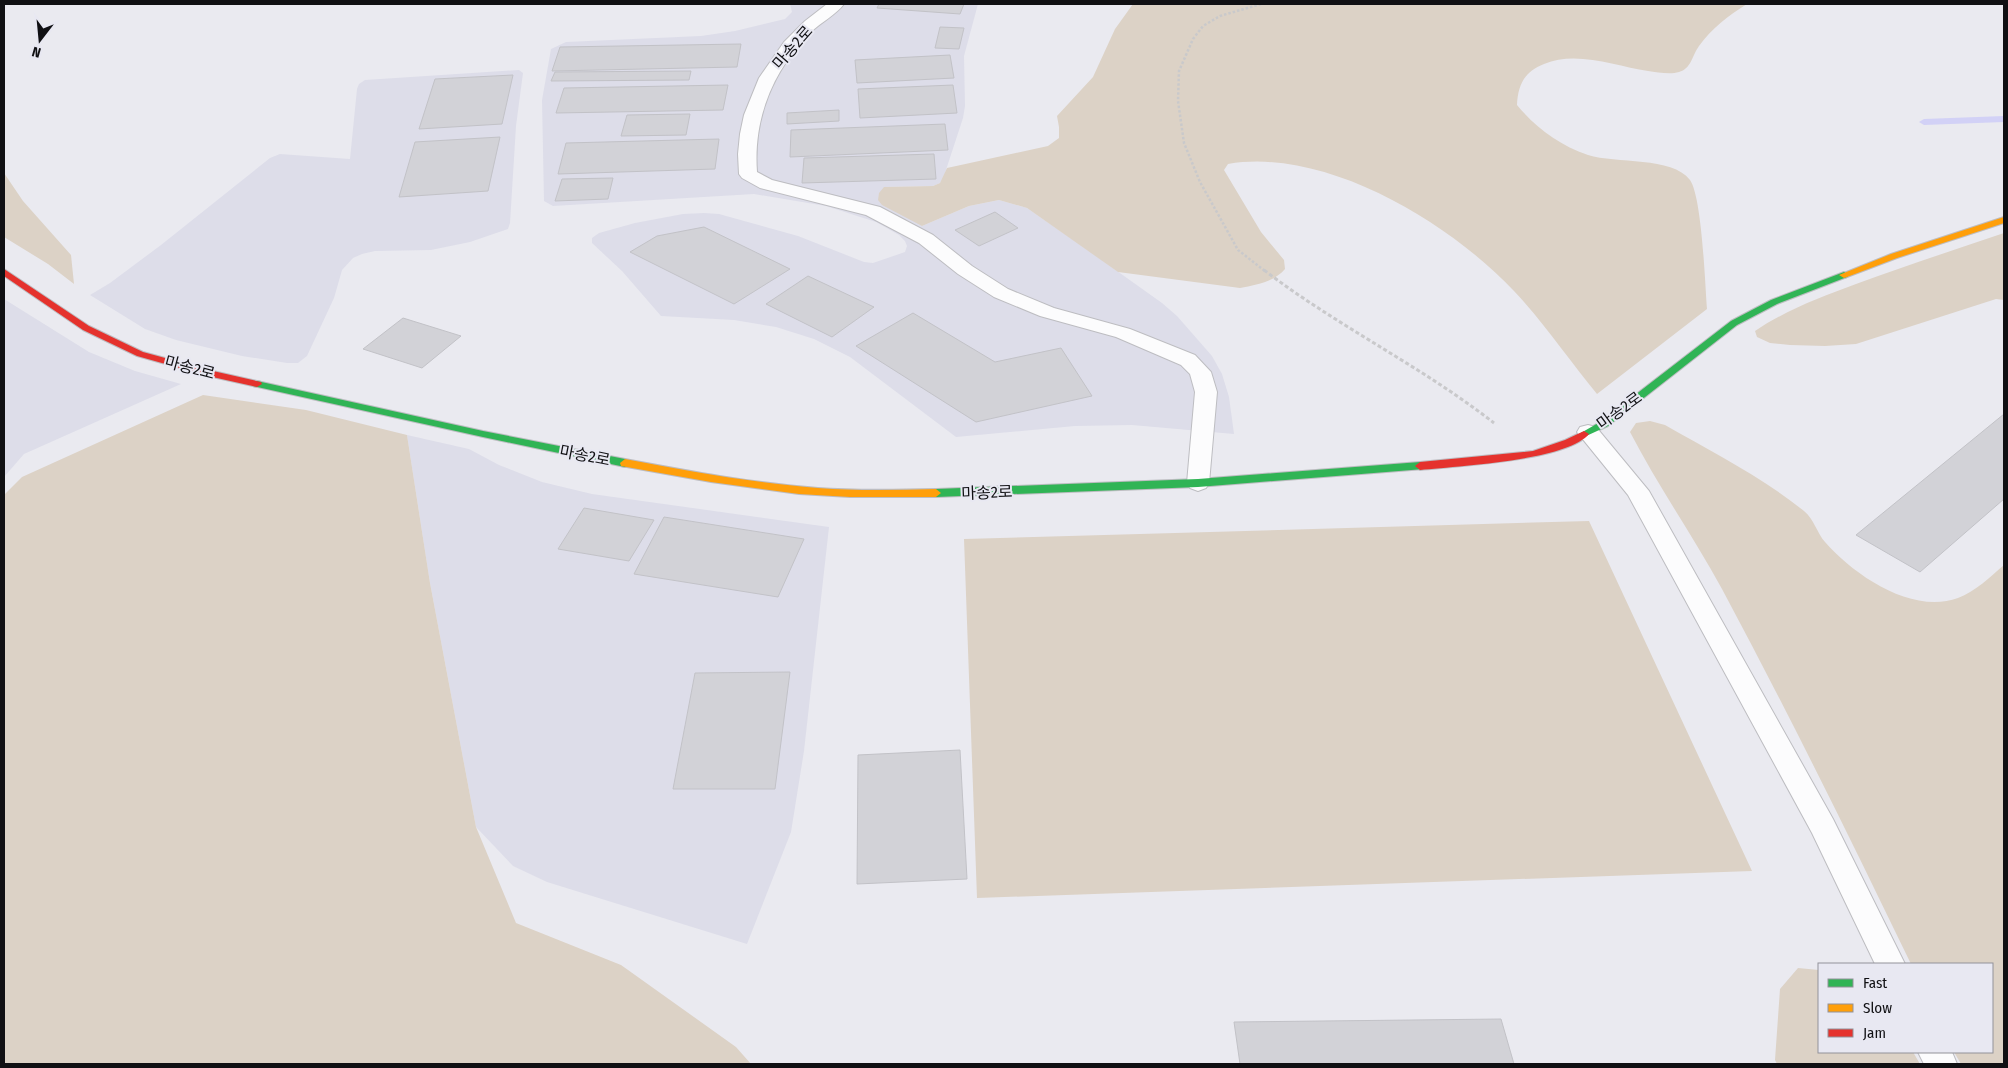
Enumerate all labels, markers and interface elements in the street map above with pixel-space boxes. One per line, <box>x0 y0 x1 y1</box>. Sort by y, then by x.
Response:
north arrow <box>15 15 65 65</box>
street label: 마송2로 <box>768 22 817 73</box>
text: N <box>30 43 43 61</box>
street label: 마송2로 <box>163 352 217 383</box>
street label: 마송2로 <box>1593 388 1646 433</box>
street label: 마송2로 <box>558 441 612 470</box>
street label: 마송2로 <box>961 482 1013 503</box>
legend <box>1818 963 1993 1053</box>
text: Fast <box>1863 974 1887 992</box>
text: Slow <box>1863 999 1892 1017</box>
text: Jam <box>1863 1024 1886 1042</box>

